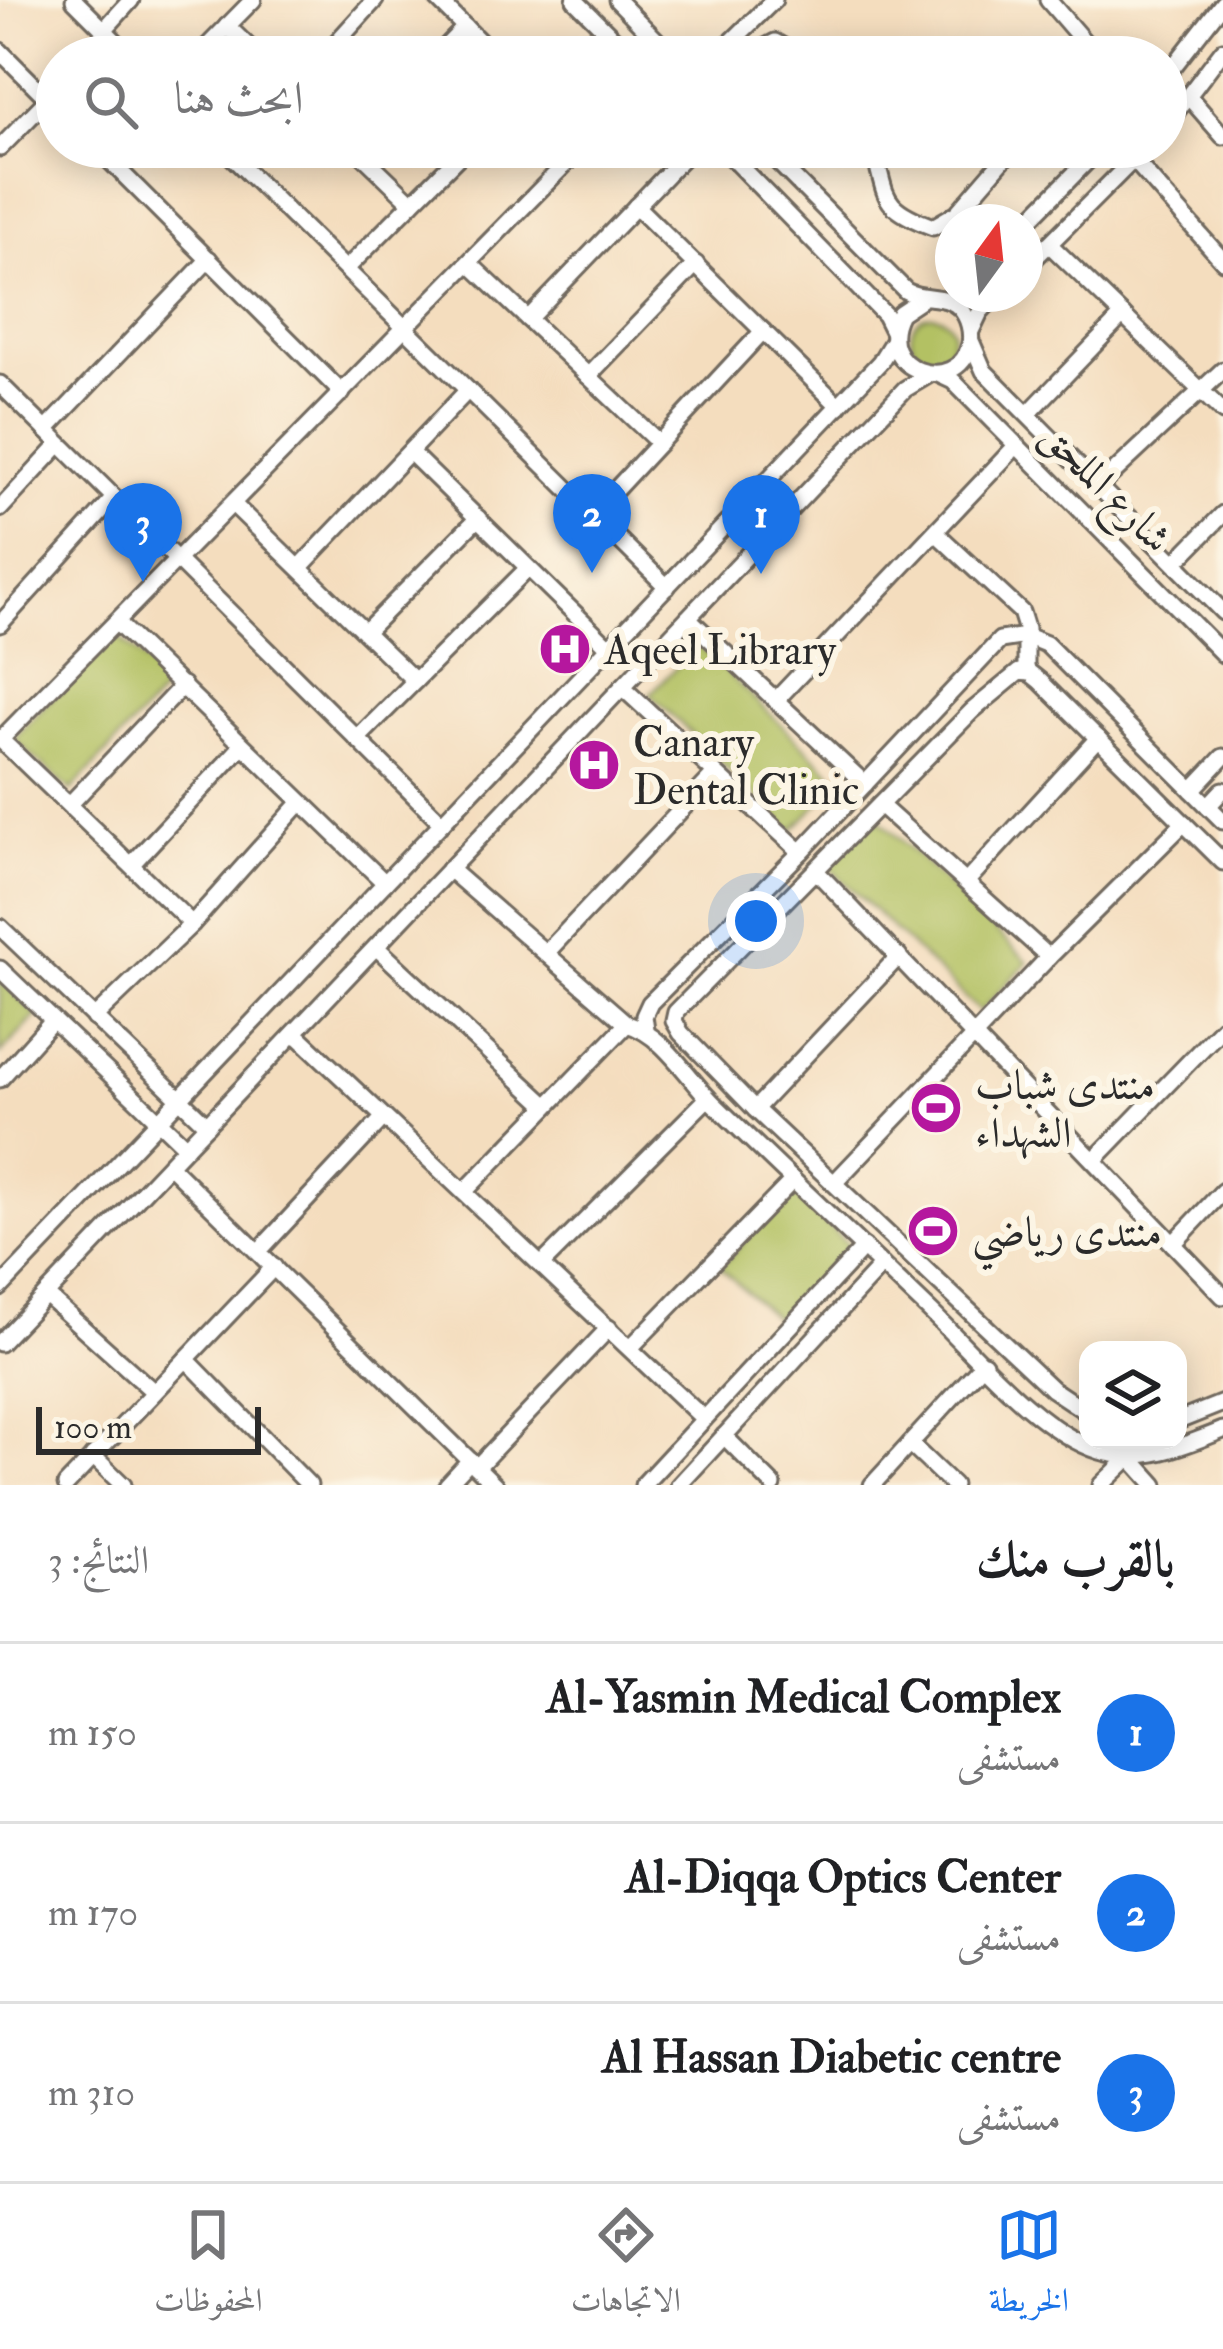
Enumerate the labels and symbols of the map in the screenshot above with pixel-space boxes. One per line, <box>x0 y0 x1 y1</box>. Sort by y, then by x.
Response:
north arrow <box>935 204 1043 312</box>
street label: شارع الملحق <box>1023 411 1182 570</box>
pin: 2 <box>553 474 631 573</box>
pin: 1 <box>722 475 800 574</box>
pin: 3 <box>104 483 182 582</box>
hospital icon: Aqeel Library <box>537 621 593 677</box>
place label: Aqeel Library <box>603 625 836 677</box>
place label: Canary Dental Clinic <box>633 717 859 817</box>
hospital icon: Canary Dental Clinic <box>566 737 622 793</box>
your location <box>726 891 786 951</box>
place label: منتدى شباب الشهداء <box>975 1060 1155 1160</box>
sports icon: منتدى شباب الشهداء <box>908 1080 964 1136</box>
sports icon: منتدى رياضي <box>905 1203 961 1259</box>
place label: منتدى رياضي <box>972 1207 1162 1271</box>
scale bar <box>36 1401 261 1454</box>

